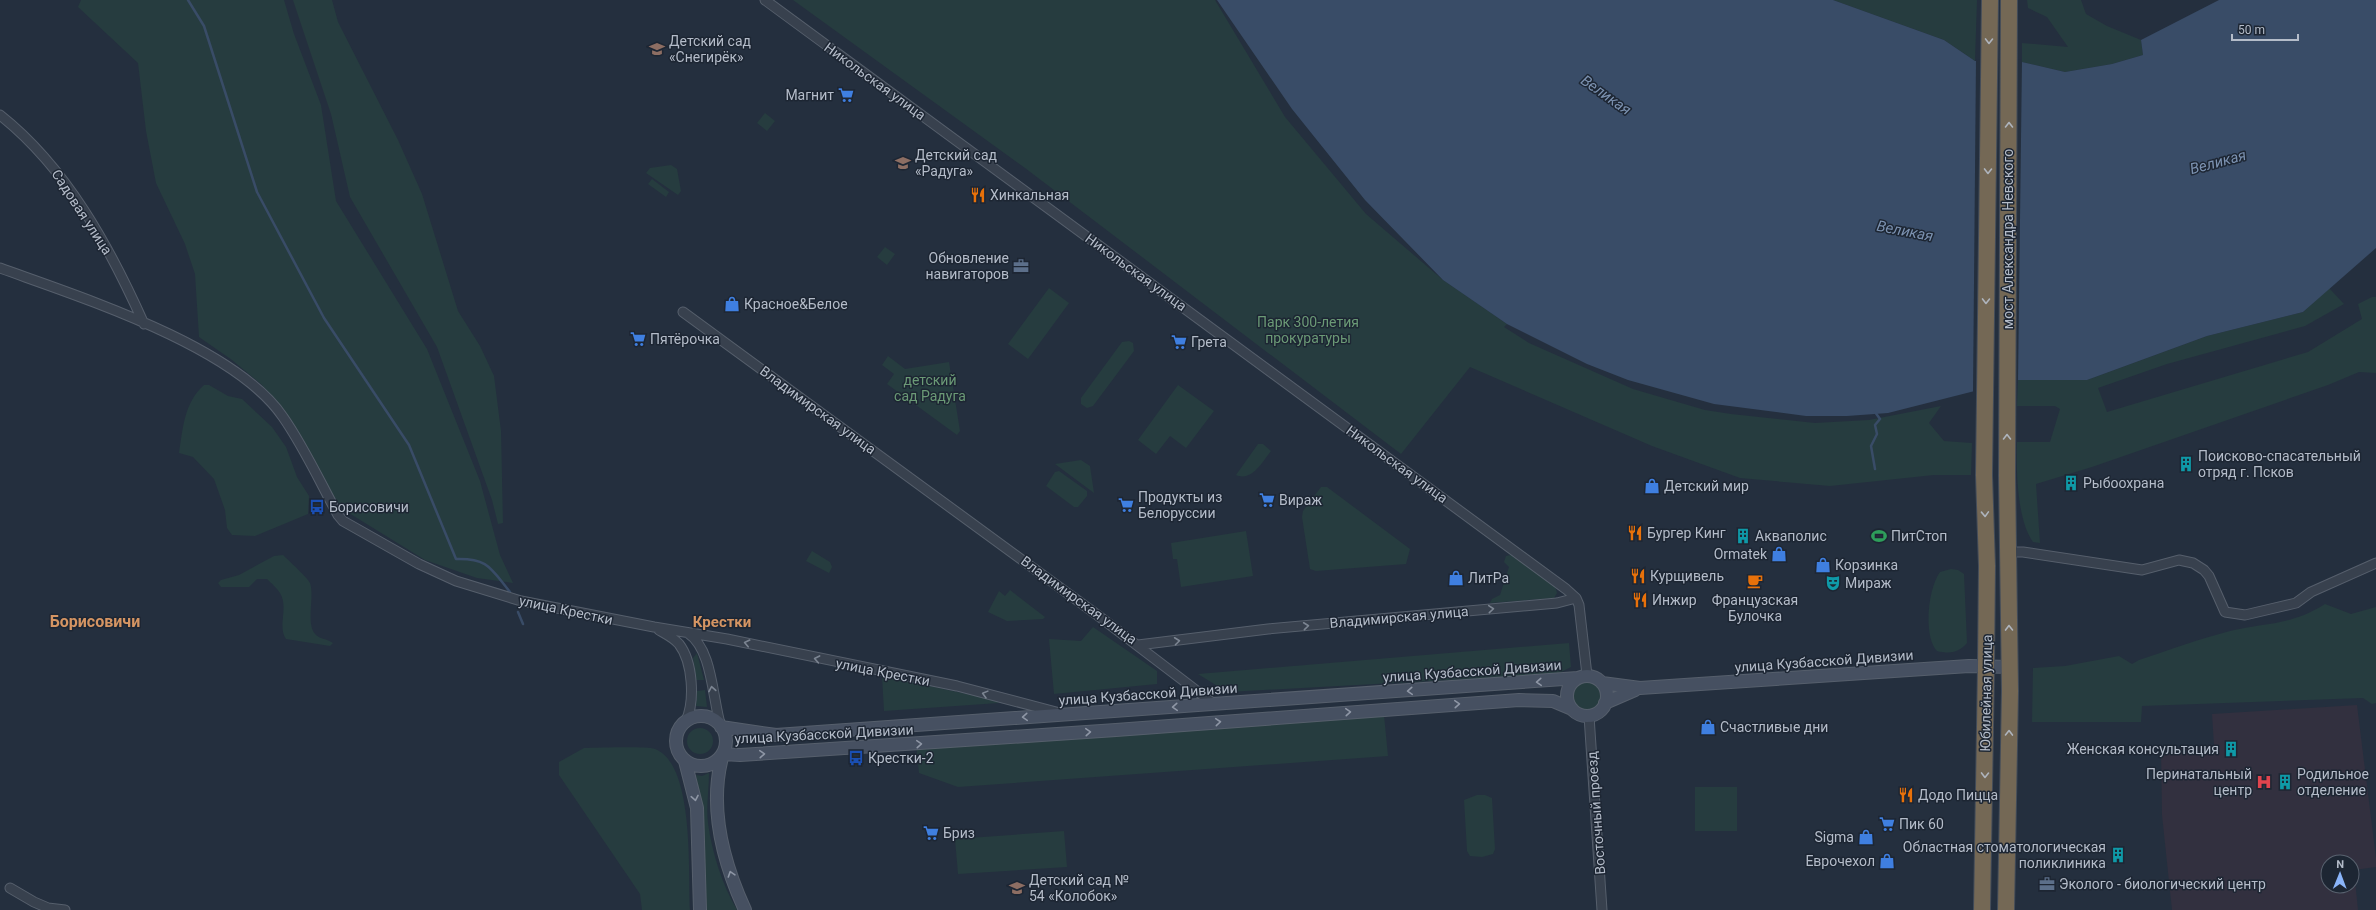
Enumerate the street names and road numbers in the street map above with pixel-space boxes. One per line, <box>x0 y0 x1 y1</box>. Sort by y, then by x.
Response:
street label: Никольская улица <box>821 39 929 123</box>
street label: мост Александра Невского <box>2000 149 2016 329</box>
street label: Садовая улица <box>49 166 115 258</box>
street label: Никольская улица <box>1082 230 1190 314</box>
street label: Владимирская улица <box>757 363 879 457</box>
street label: Никольская улица <box>1343 422 1451 506</box>
street label: Владимирская улица <box>1018 553 1140 647</box>
street label: улица Крестки <box>518 592 614 628</box>
street label: Владимирская улица <box>1329 603 1469 631</box>
street label: Юбилейная улица <box>1977 634 1995 752</box>
street label: улица Кузбасской Дивизии <box>1734 647 1914 675</box>
street label: улица Крестки <box>834 655 932 689</box>
street label: улица Кузбасской Дивизии <box>1382 657 1562 685</box>
street label: улица Кузбасской Дивизии <box>1058 680 1238 708</box>
street label: улица Кузбасской Дивизии <box>734 721 914 747</box>
street label: Восточный проезд <box>1584 750 1608 875</box>

